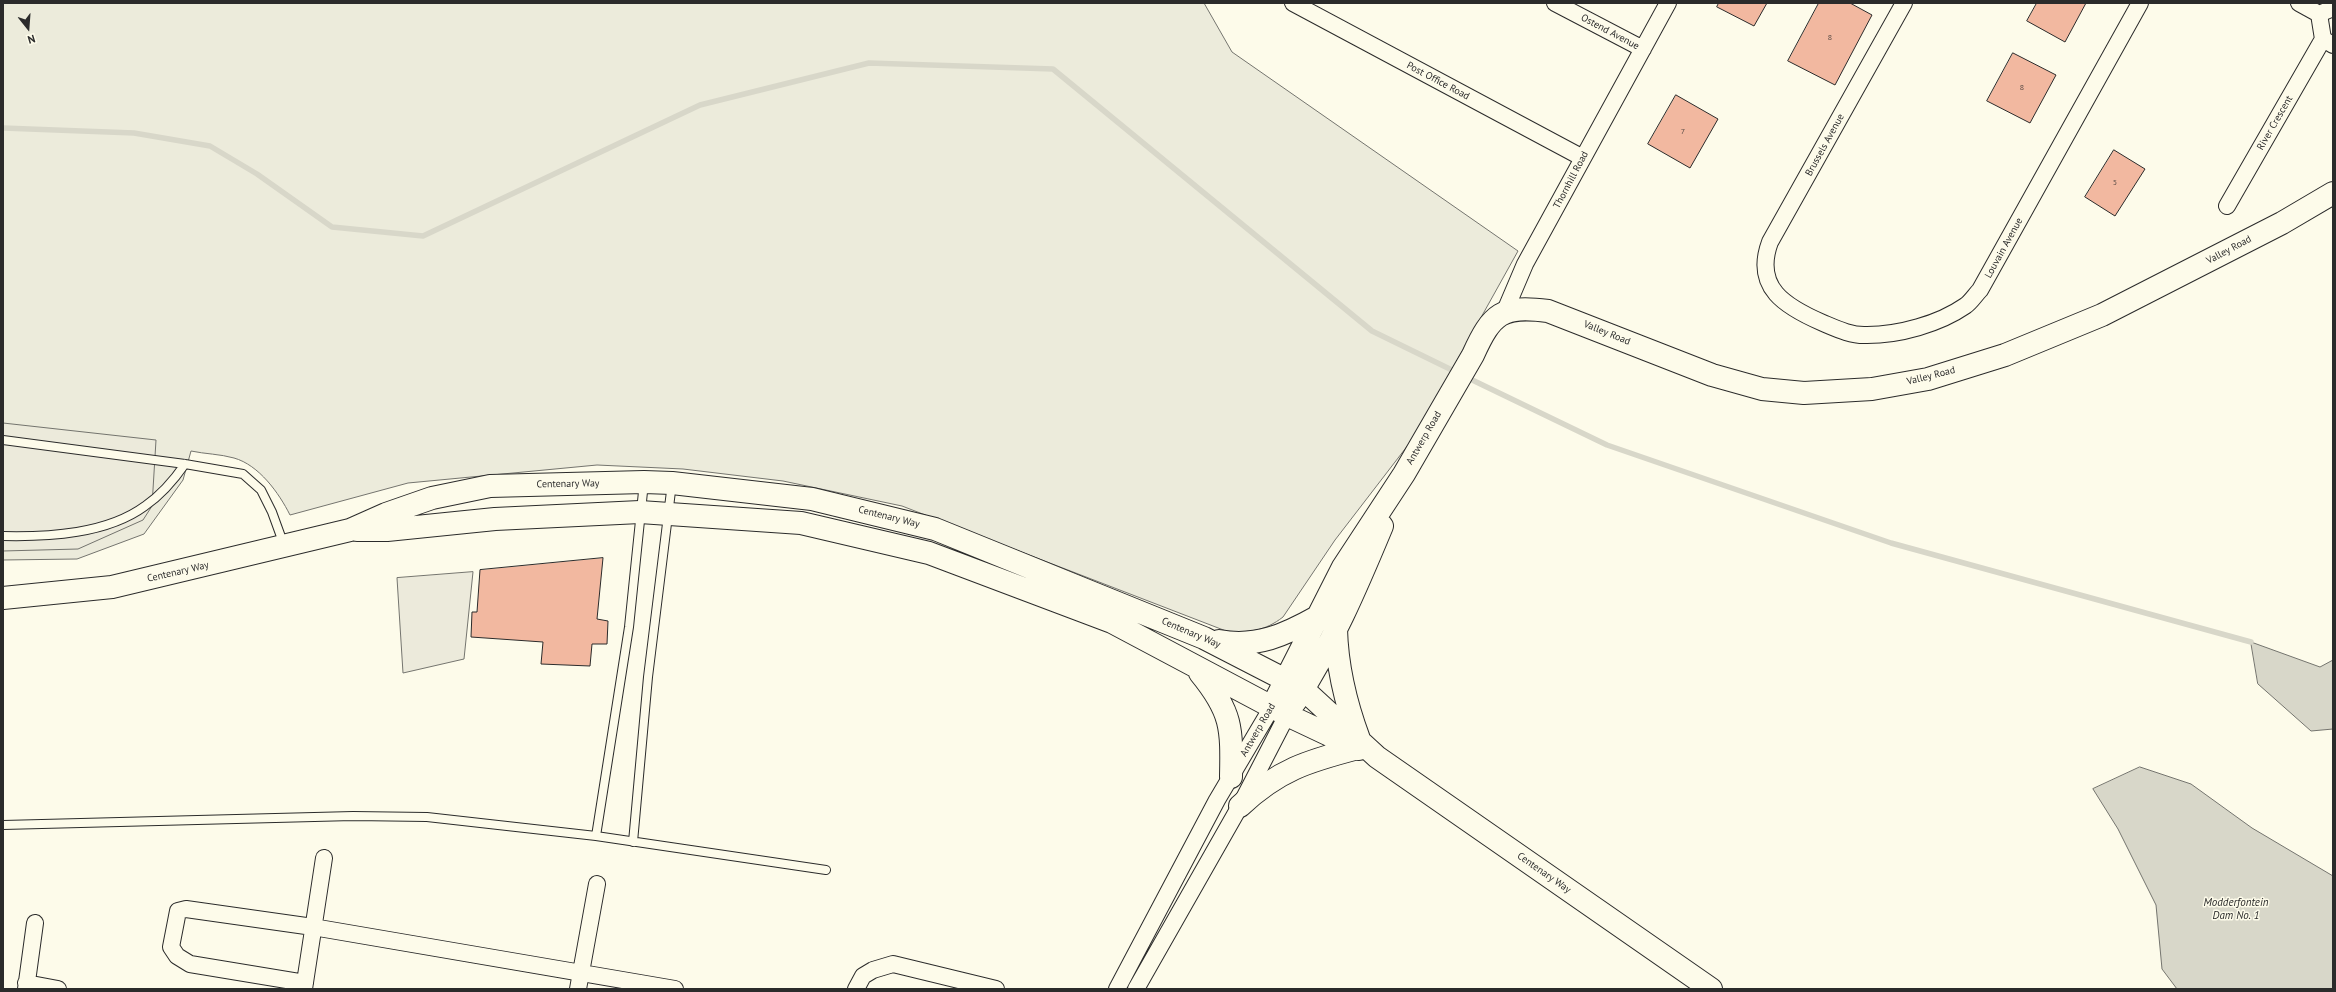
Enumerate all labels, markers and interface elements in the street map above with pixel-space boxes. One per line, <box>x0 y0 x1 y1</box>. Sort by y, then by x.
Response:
north arrow <box>8 8 48 48</box>
street label: Ostend Avenue <box>1579 12 1641 52</box>
text: N <box>26 32 37 47</box>
house number: 8 <box>1828 33 1832 43</box>
street label: Post Office Road <box>1405 59 1471 103</box>
house number: 8 <box>2020 83 2024 93</box>
street label: River Crescent <box>2255 94 2295 152</box>
street label: Brussels Avenue <box>1803 112 1847 178</box>
house number: 7 <box>1681 127 1685 137</box>
street label: Thornhill Road <box>1551 149 1591 211</box>
house number: 5 <box>2113 178 2117 188</box>
street label: Louvain Avenue <box>1982 216 2026 280</box>
street label: Valley Road <box>2204 233 2254 267</box>
street label: Valley Road <box>1582 318 1632 348</box>
street label: Valley Road <box>1906 364 1956 388</box>
street label: Antwerp Road <box>1404 409 1444 467</box>
street label: Centenary Way <box>536 477 600 491</box>
street label: Centenary Way <box>857 504 921 530</box>
street label: Centenary Way <box>146 559 210 585</box>
street label: Centenary Way <box>1160 615 1222 651</box>
street label: Antwerp Road <box>1238 701 1278 759</box>
street label: Centenary Way <box>1515 850 1573 896</box>
water label: Modderfontein Dam No. 1 <box>2203 896 2269 922</box>

